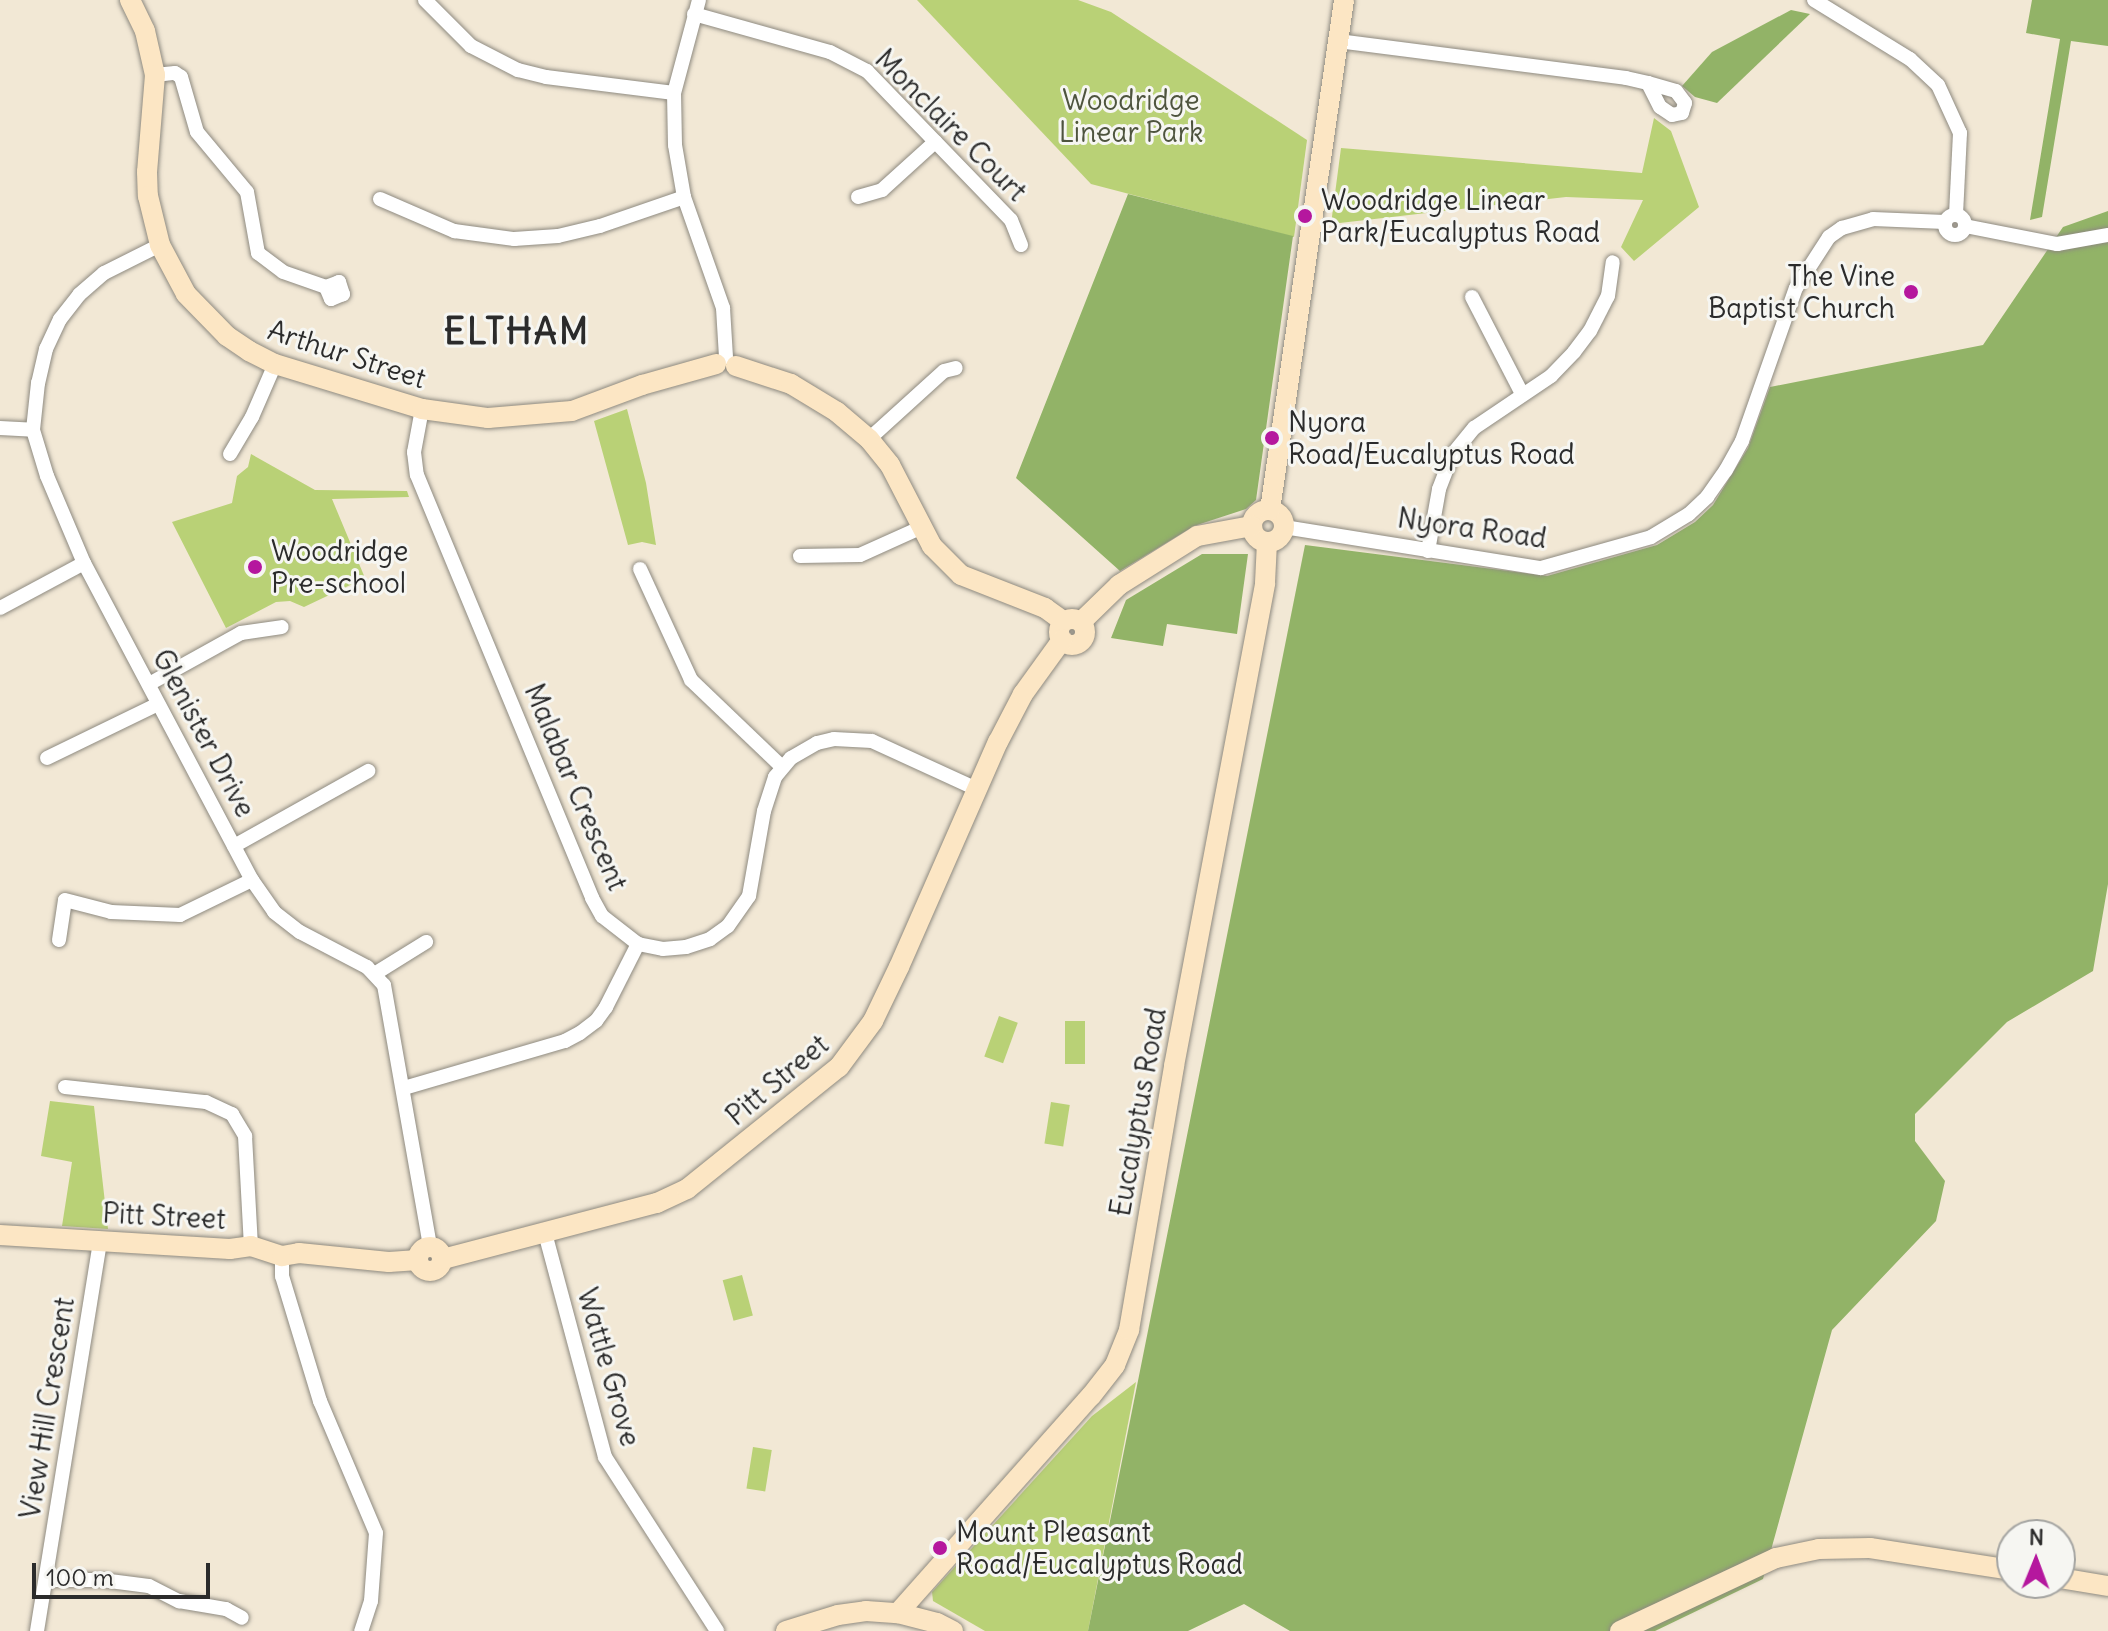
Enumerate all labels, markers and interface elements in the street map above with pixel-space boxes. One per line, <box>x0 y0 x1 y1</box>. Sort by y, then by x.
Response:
street label: Monclaire Court <box>868 42 1034 208</box>
park label: Woodridge Linear Park <box>1059 83 1203 149</box>
place label: Woodridge Linear Park/Eucalyptus Road <box>1321 183 1600 249</box>
marker: Woodridge Linear Park/Eucalyptus Road <box>1296 207 1314 225</box>
place label: The Vine Baptist Church <box>1708 259 1895 325</box>
marker: The Vine Baptist Church <box>1902 283 1920 301</box>
district label: ELTHAM <box>444 310 590 354</box>
street label: Arthur Street <box>264 313 430 395</box>
place label: Nyora Road/Eucalyptus Road <box>1288 405 1575 471</box>
marker: Nyora Road/Eucalyptus Road <box>1263 429 1281 447</box>
street label: Nyora Road <box>1395 501 1549 555</box>
place label: Woodridge Pre-school <box>271 534 408 600</box>
marker: Woodridge Pre-school <box>246 558 264 576</box>
street label: Glenister Drive <box>146 643 262 823</box>
street label: Malabar Crescent <box>517 679 635 895</box>
street label: Eucalyptus Road <box>1103 1005 1173 1219</box>
street label: Pitt Street <box>719 1027 835 1133</box>
street label: Pitt Street <box>102 1196 226 1236</box>
street label: Wattle Grove <box>570 1284 648 1450</box>
street label: View Hill Crescent <box>13 1295 81 1521</box>
place label: Mount Pleasant Road/Eucalyptus Road <box>956 1515 1243 1581</box>
north arrow <box>1996 1519 2076 1599</box>
text: N <box>2029 1523 2044 1551</box>
marker: Mount Pleasant Road/Eucalyptus Road <box>931 1539 949 1557</box>
scale bar <box>36 1547 214 1597</box>
text: 100 m <box>46 1562 114 1592</box>

